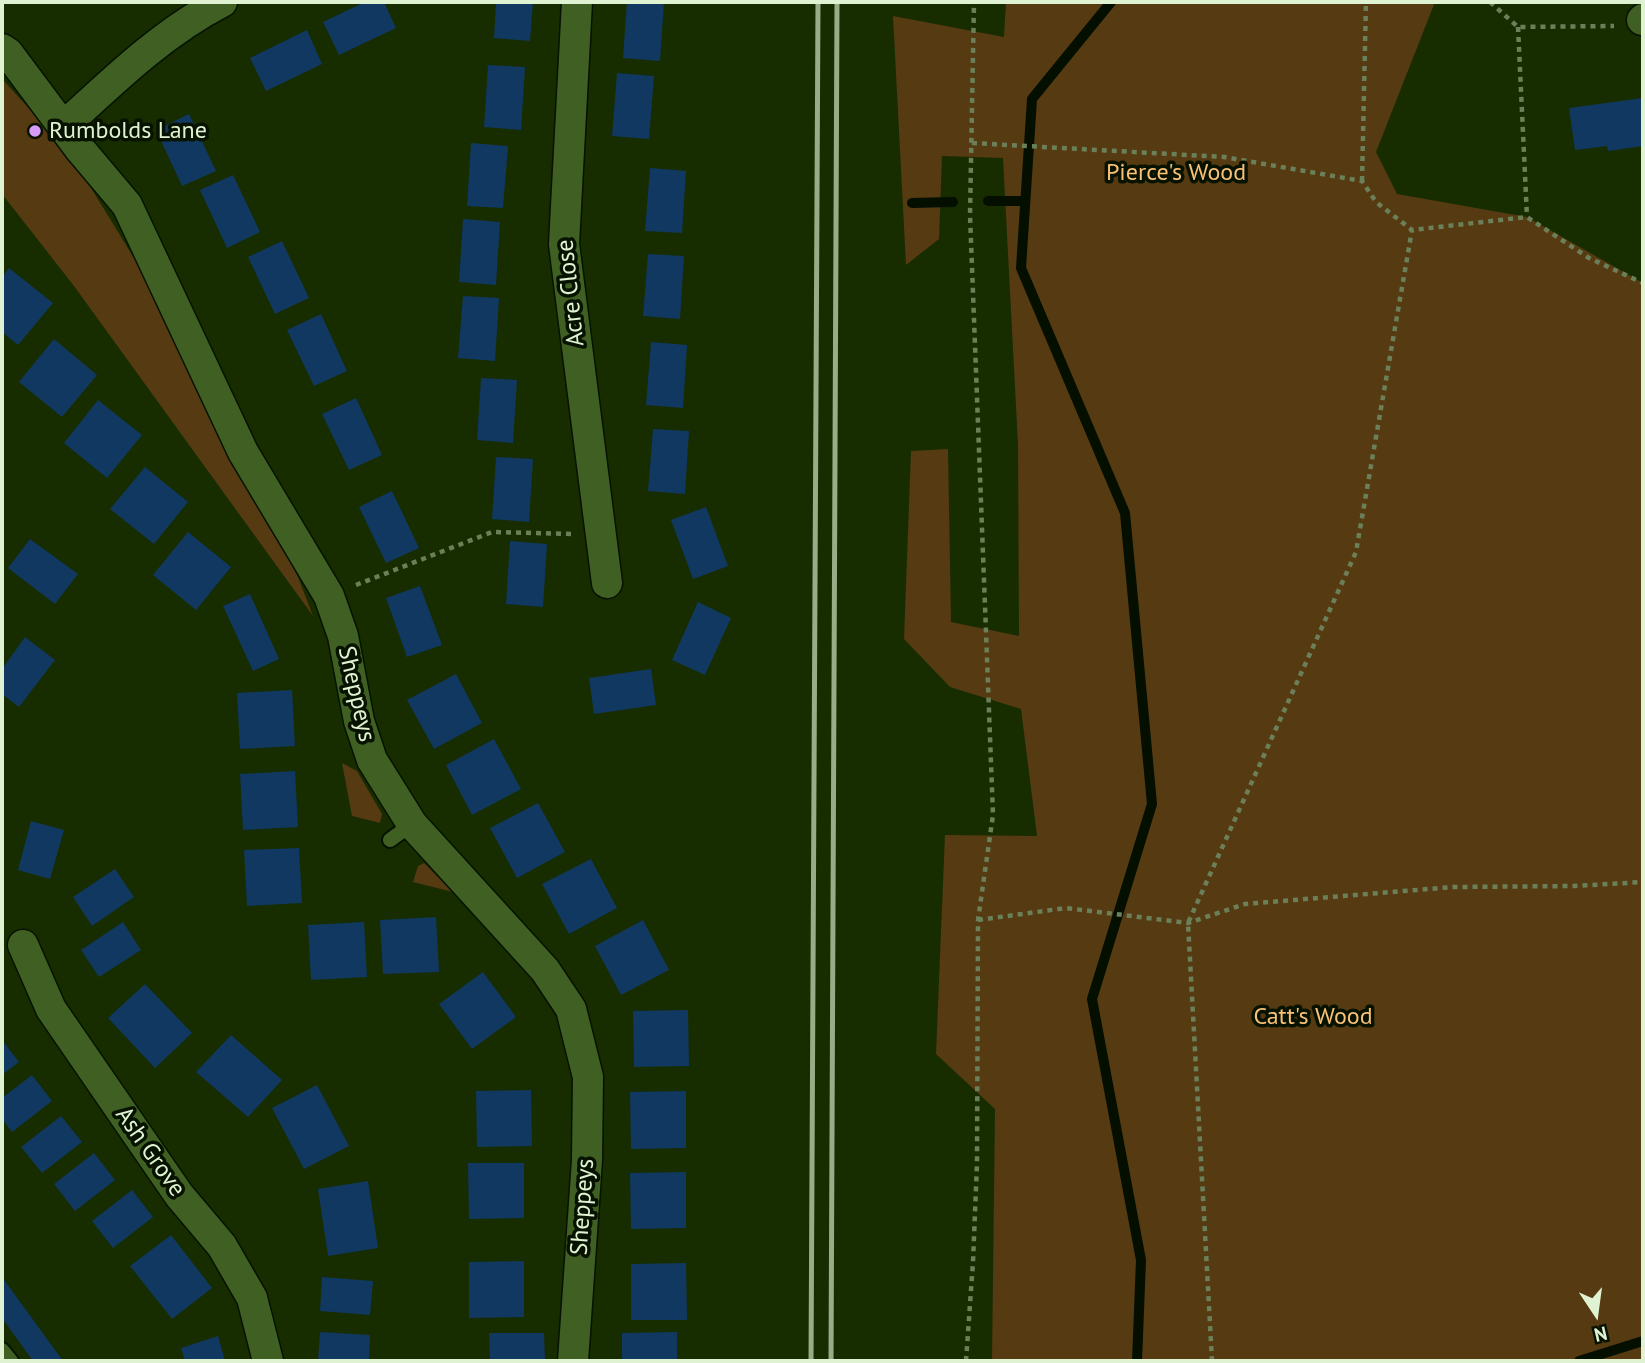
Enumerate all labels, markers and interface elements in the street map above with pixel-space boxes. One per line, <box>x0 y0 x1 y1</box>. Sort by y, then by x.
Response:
place label: Rumbolds Lane <box>49 117 207 145</box>
marker: Rumbolds Lane <box>27 123 43 139</box>
park label: Pierce's Wood <box>1106 159 1246 187</box>
street label: Acre Close <box>551 238 591 348</box>
street label: Sheppeys <box>331 644 381 744</box>
park label: Catt's Wood <box>1253 1003 1373 1031</box>
street label: Ash Grove <box>109 1102 191 1202</box>
street label: Sheppeys <box>565 1158 601 1256</box>
north arrow <box>1561 1279 1631 1349</box>
text: N <box>1592 1321 1610 1348</box>

